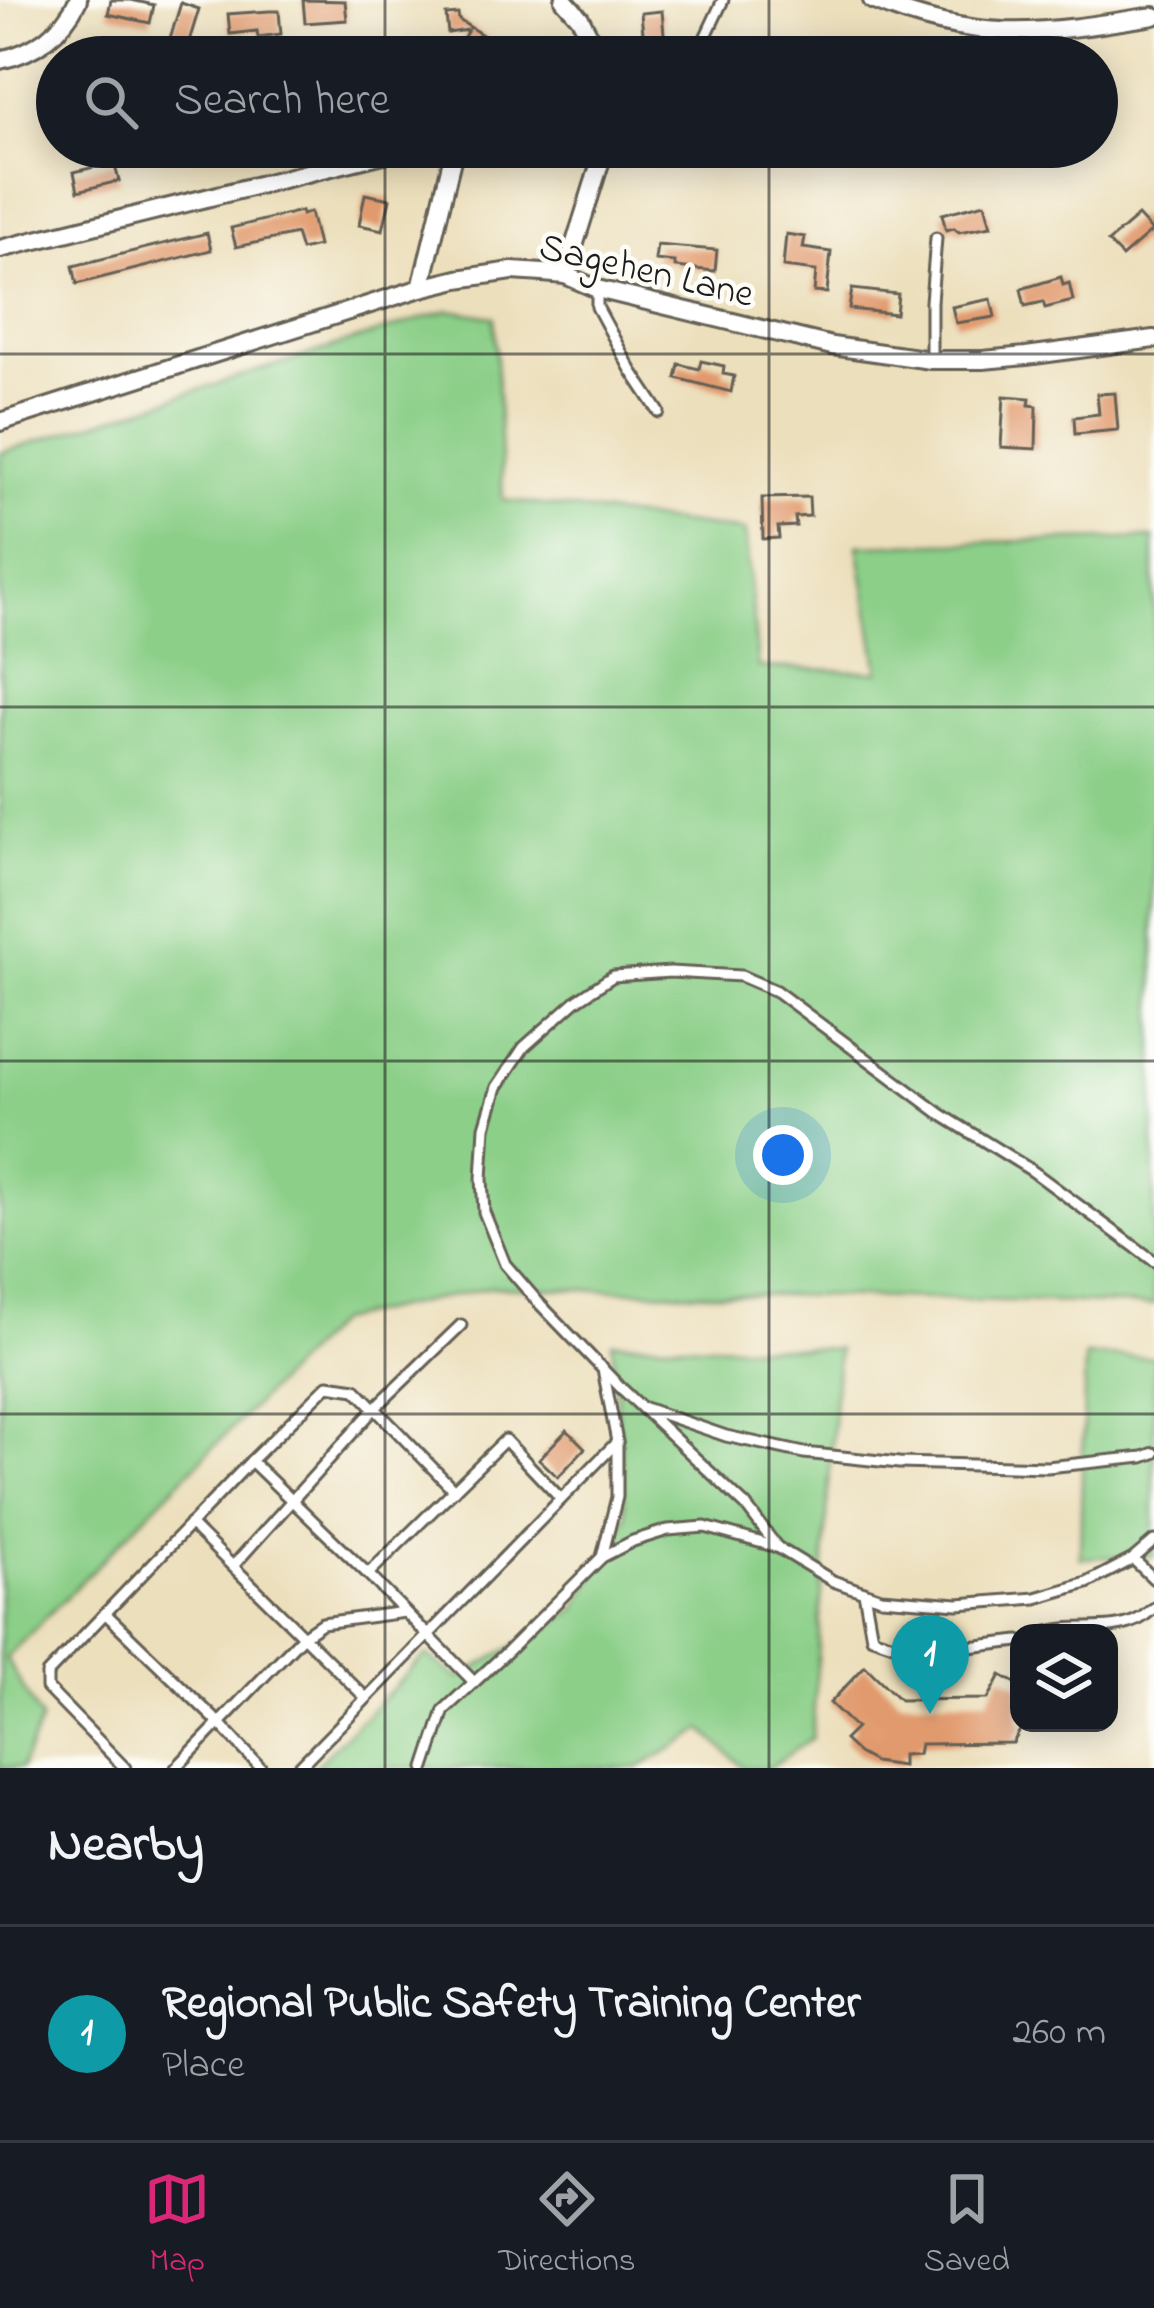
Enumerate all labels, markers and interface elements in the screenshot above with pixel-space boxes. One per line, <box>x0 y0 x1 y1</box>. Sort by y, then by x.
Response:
search box <box>36 36 1118 168</box>
icon: search <box>78 69 144 135</box>
text: Search here <box>174 69 390 135</box>
street label: Sagehen Lane <box>533 220 759 325</box>
your location <box>753 1125 813 1185</box>
pin: 1 <box>891 1615 969 1714</box>
map controls <box>1010 1624 1118 1732</box>
button: layers <box>1010 1624 1118 1732</box>
text: Nearby <box>48 1809 204 1884</box>
text: Regional Public Safety Training Center <box>162 1972 860 2038</box>
text: 1 <box>81 2005 93 2062</box>
text: 260 m <box>1013 2005 1106 2062</box>
text: Place <box>162 2038 245 2095</box>
tab: Map <box>144 2166 210 2286</box>
tab: Directions <box>498 2166 635 2286</box>
tab: Saved <box>924 2166 1010 2286</box>

